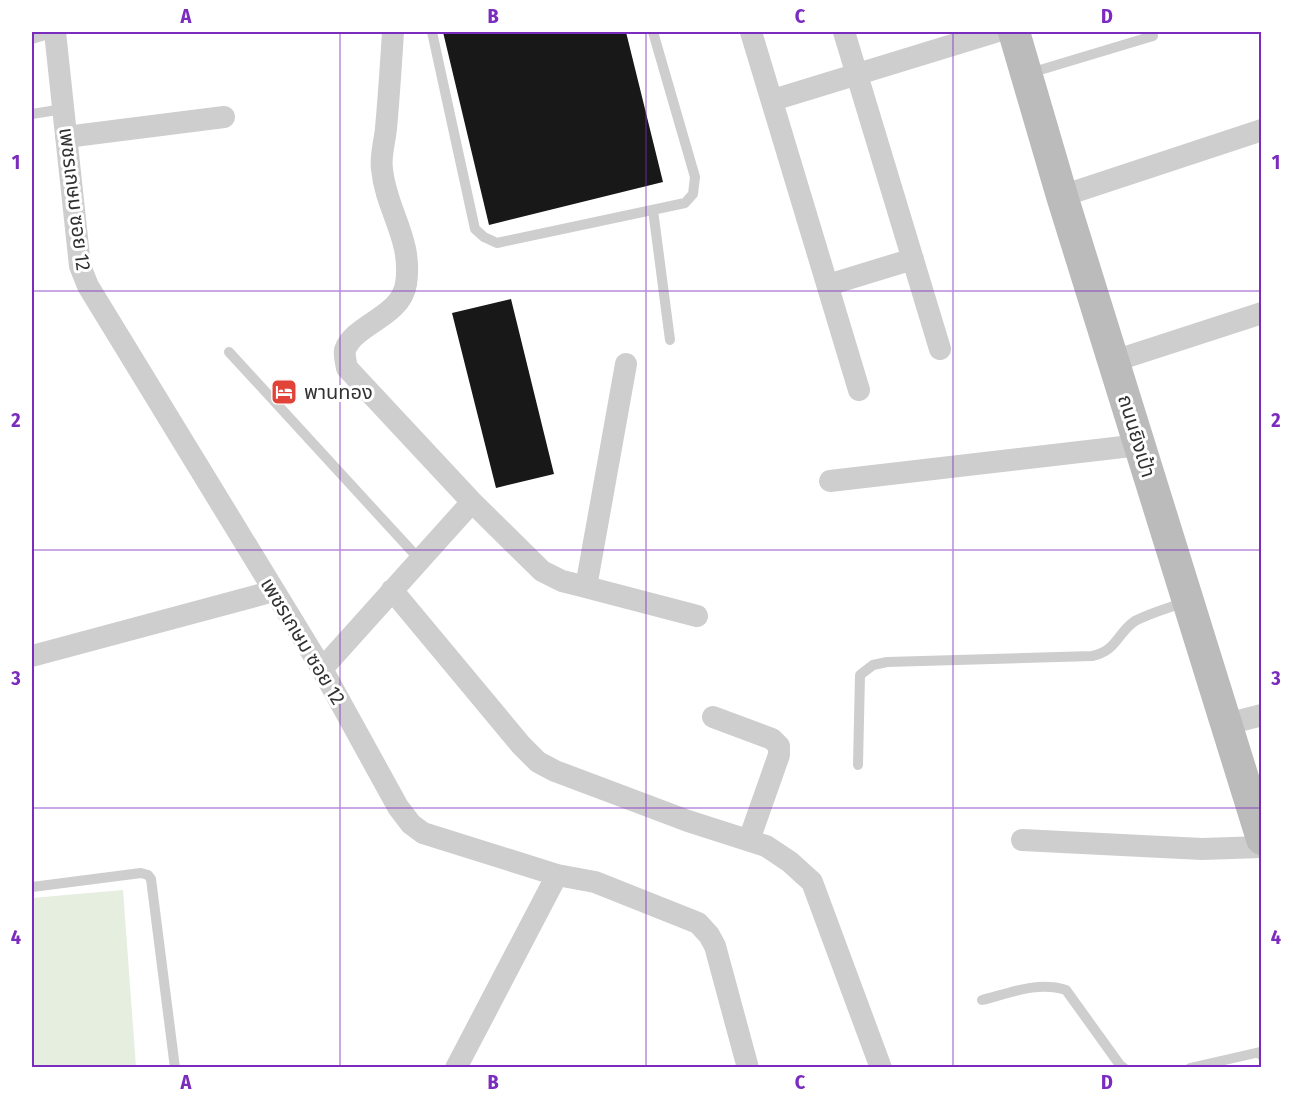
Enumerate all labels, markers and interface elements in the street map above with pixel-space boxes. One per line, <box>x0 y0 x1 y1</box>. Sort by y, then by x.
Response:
text: A <box>180 4 193 28</box>
text: B <box>487 4 499 28</box>
text: C <box>795 4 806 28</box>
text: D <box>1101 4 1113 28</box>
street label: เพชรเกษม ซอย 12 <box>54 126 96 272</box>
text: 1 <box>12 150 20 174</box>
text: 1 <box>1272 150 1280 174</box>
hotel icon: พานทอง <box>269 377 299 407</box>
place label: พานทอง <box>304 380 373 404</box>
street label: ถนนยิงเป้า <box>1113 392 1161 480</box>
text: 2 <box>10 408 21 432</box>
text: 2 <box>1270 408 1281 432</box>
street label: เพชรเกษม ซอย 12 <box>256 573 350 709</box>
text: 3 <box>10 666 21 690</box>
text: 3 <box>1270 666 1281 690</box>
text: 4 <box>11 925 21 949</box>
text: 4 <box>1271 925 1281 949</box>
text: A <box>180 1070 193 1094</box>
text: B <box>487 1070 499 1094</box>
text: C <box>795 1070 806 1094</box>
text: D <box>1101 1070 1113 1094</box>

